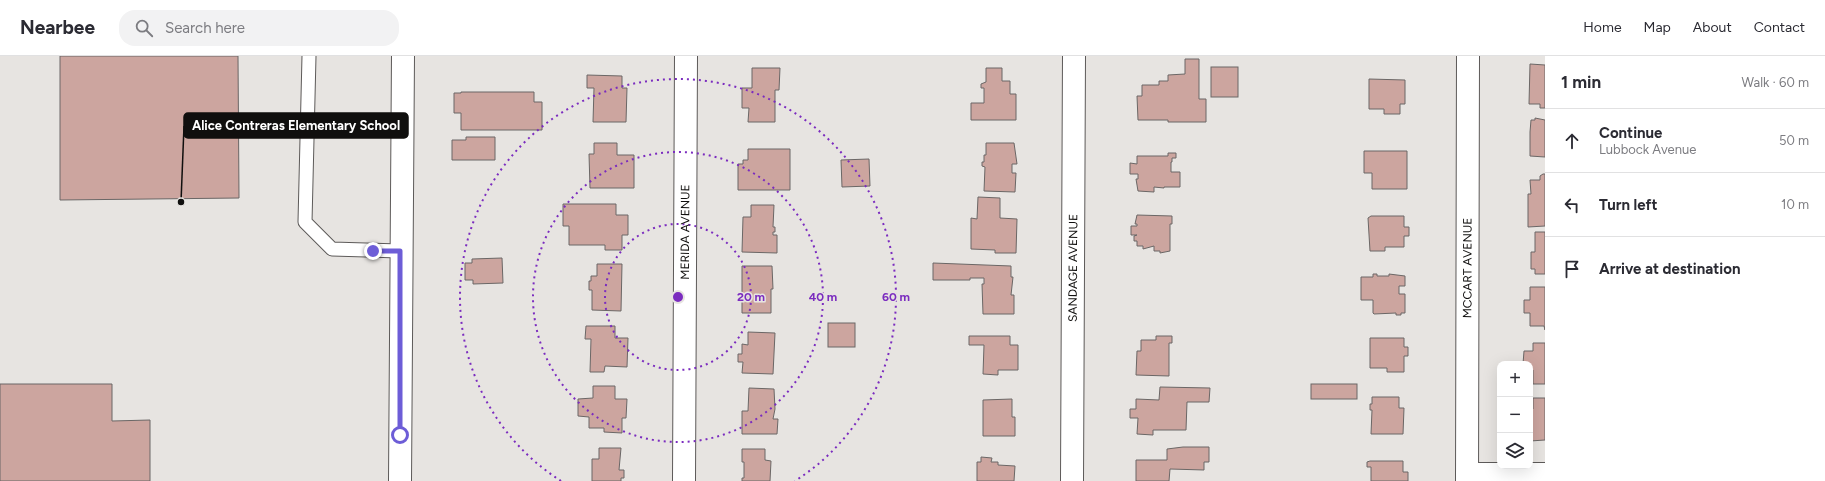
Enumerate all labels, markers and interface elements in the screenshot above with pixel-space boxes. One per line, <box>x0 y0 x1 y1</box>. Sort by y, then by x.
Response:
search box <box>119 10 399 46</box>
text: Nearbee <box>20 16 95 39</box>
icon: search <box>133 17 155 39</box>
text: Search here <box>165 19 245 37</box>
text: Home <box>1583 19 1622 36</box>
text: Map <box>1644 19 1671 36</box>
text: About <box>1693 19 1732 36</box>
text: Contact <box>1754 19 1805 36</box>
text: 1 min <box>1561 72 1601 92</box>
text: Walk · 60 m <box>1742 75 1809 90</box>
callout: Alice Contreras Elementary School <box>184 113 408 138</box>
text: Alice Contreras Elementary School <box>192 118 400 133</box>
text: Continue <box>1599 124 1662 142</box>
icon: ahead <box>1561 130 1583 152</box>
text: 50 m <box>1779 133 1809 148</box>
text: Lubbock Avenue <box>1599 142 1696 157</box>
street label: MERIDA AVENUE <box>678 184 692 280</box>
icon: left <box>1561 194 1583 216</box>
text: Turn left <box>1599 196 1657 214</box>
text: 10 m <box>1781 197 1809 212</box>
street label: SANDAGE AVENUE <box>1066 214 1080 322</box>
street label: MCCART AVENUE <box>1460 218 1475 318</box>
route end <box>364 242 382 260</box>
icon: arrive <box>1561 258 1583 280</box>
text: Arrive at destination <box>1599 260 1740 278</box>
centre of rings <box>671 290 685 304</box>
text: 20 m <box>737 290 765 304</box>
text: 40 m <box>809 290 837 304</box>
text: 60 m <box>882 290 910 304</box>
map controls <box>1497 361 1533 469</box>
button: + <box>1497 361 1533 397</box>
button: − <box>1497 397 1533 433</box>
route start <box>391 426 409 444</box>
button: layers <box>1497 433 1533 469</box>

